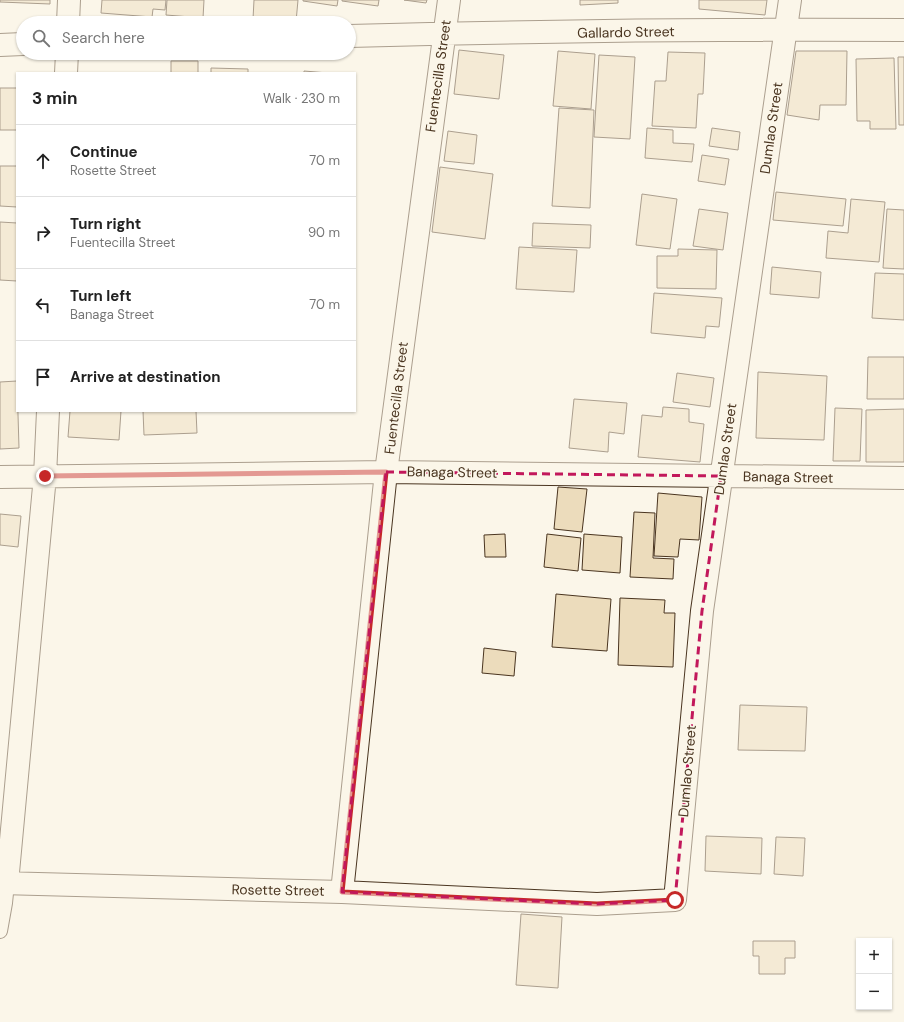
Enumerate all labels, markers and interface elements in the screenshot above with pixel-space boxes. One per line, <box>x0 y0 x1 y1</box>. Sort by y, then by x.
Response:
search box <box>16 16 356 60</box>
street label: Fuentecilla Street <box>421 19 455 133</box>
street label: Gallardo Street <box>577 22 675 42</box>
icon: search <box>30 27 52 49</box>
text: Search here <box>62 28 145 48</box>
street label: Dumlao Street <box>756 81 786 175</box>
text: 3 min <box>32 87 77 109</box>
text: Walk · 230 m <box>263 90 340 107</box>
text: Continue <box>70 142 138 162</box>
icon: ahead <box>32 150 54 172</box>
text: 70 m <box>309 152 340 169</box>
text: Rosette Street <box>70 162 156 179</box>
text: Turn right <box>70 214 141 234</box>
icon: right <box>32 222 54 244</box>
text: 90 m <box>308 224 340 241</box>
text: Fuentecilla Street <box>70 234 175 251</box>
text: Turn left <box>70 286 131 306</box>
icon: left <box>32 294 54 316</box>
text: 70 m <box>309 296 340 313</box>
text: Banaga Street <box>70 306 154 323</box>
street label: Fuentecilla Street <box>380 341 412 455</box>
icon: arrive <box>32 366 54 388</box>
text: Arrive at destination <box>70 367 221 387</box>
street label: Dumlao Street <box>710 402 740 496</box>
street label: Banaga Street <box>407 462 497 482</box>
route end <box>36 467 54 485</box>
street label: Banaga Street <box>743 467 833 487</box>
street label: Dumlao Street <box>674 724 700 818</box>
street label: Rosette Street <box>231 880 325 900</box>
route start <box>666 891 684 909</box>
map controls <box>856 938 892 1010</box>
button: + <box>856 938 892 974</box>
button: − <box>856 974 892 1010</box>

